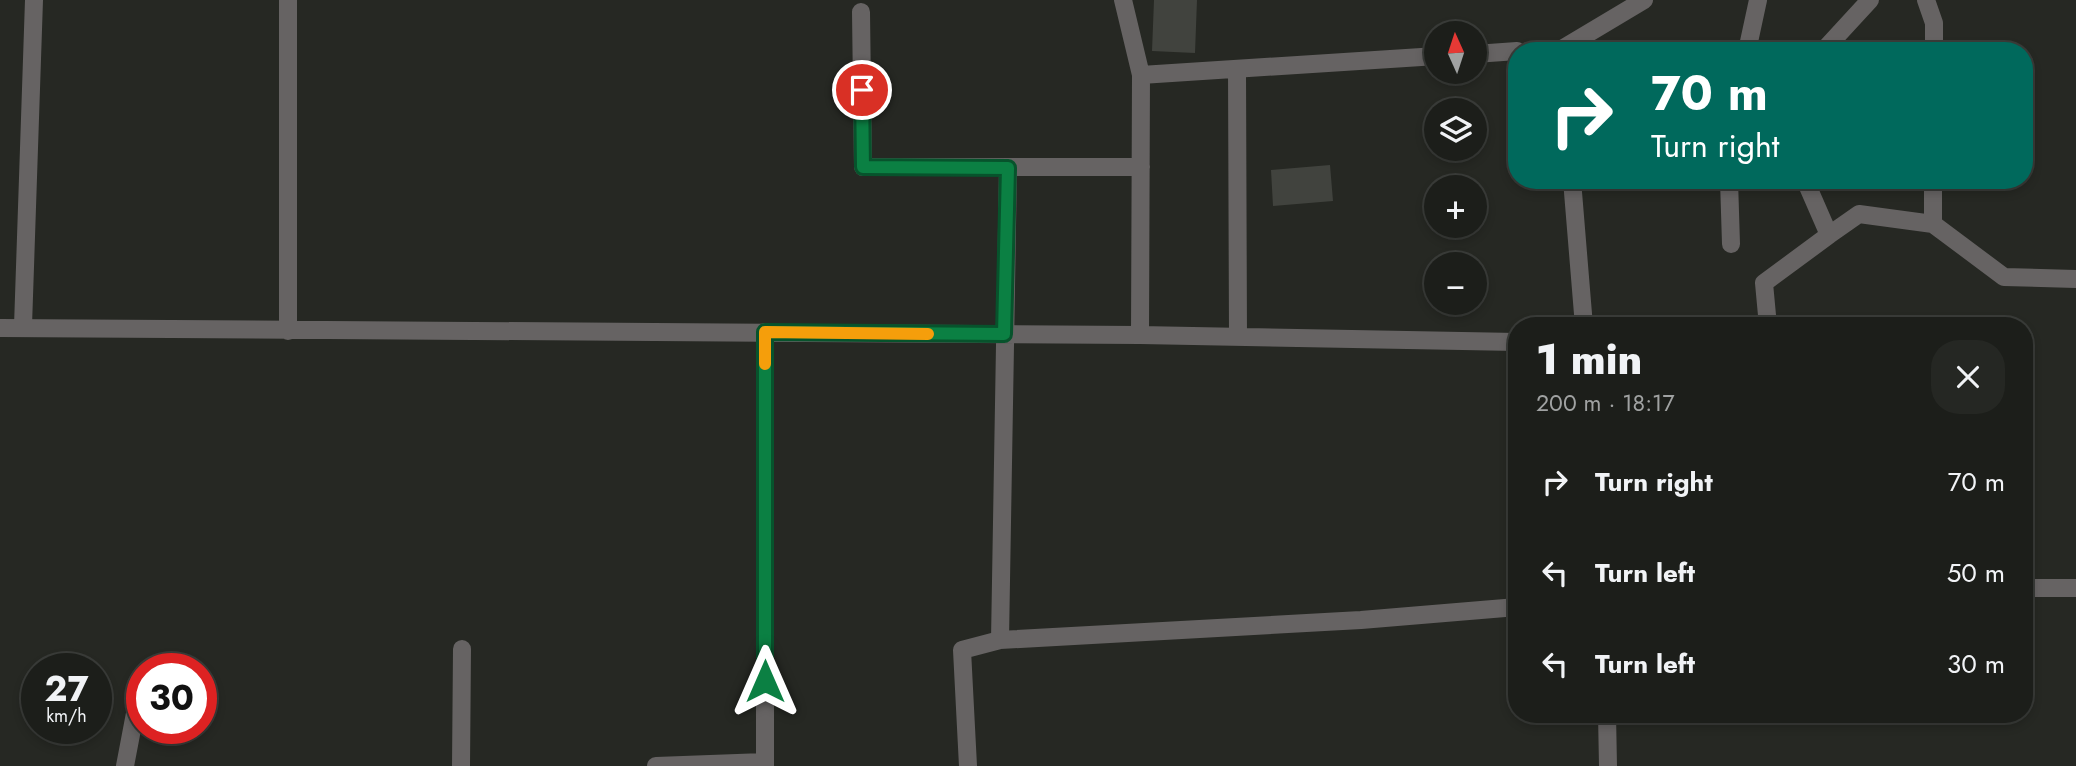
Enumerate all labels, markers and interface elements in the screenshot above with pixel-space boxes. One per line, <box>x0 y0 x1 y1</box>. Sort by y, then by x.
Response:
north arrow <box>1424 21 1488 84</box>
map controls <box>1424 21 1487 315</box>
text: 70 m <box>1651 58 1768 128</box>
pin <box>832 60 892 120</box>
icon: right <box>1536 70 1627 161</box>
icon: arrive <box>843 71 881 109</box>
button: layers <box>1424 98 1487 161</box>
text: Turn right <box>1651 123 1780 169</box>
button: + <box>1424 175 1487 238</box>
button: − <box>1424 252 1487 315</box>
text: 1 min <box>1536 329 1642 390</box>
button: close <box>1931 340 2005 414</box>
text: 200 m · 18:17 <box>1536 386 1674 420</box>
icon: right <box>1536 463 1574 501</box>
text: Turn right <box>1595 463 1713 501</box>
text: 70 m <box>1948 463 2005 501</box>
icon: left <box>1536 554 1574 592</box>
text: Turn left <box>1595 554 1695 592</box>
text: 50 m <box>1947 554 2005 592</box>
position arrow <box>728 644 802 718</box>
icon: left <box>1536 645 1574 683</box>
text: Turn left <box>1595 645 1695 683</box>
text: 30 m <box>1947 645 2005 683</box>
speed limit sign: 30 <box>126 653 217 744</box>
text: 27 <box>44 664 89 714</box>
text: km/h <box>46 703 87 729</box>

